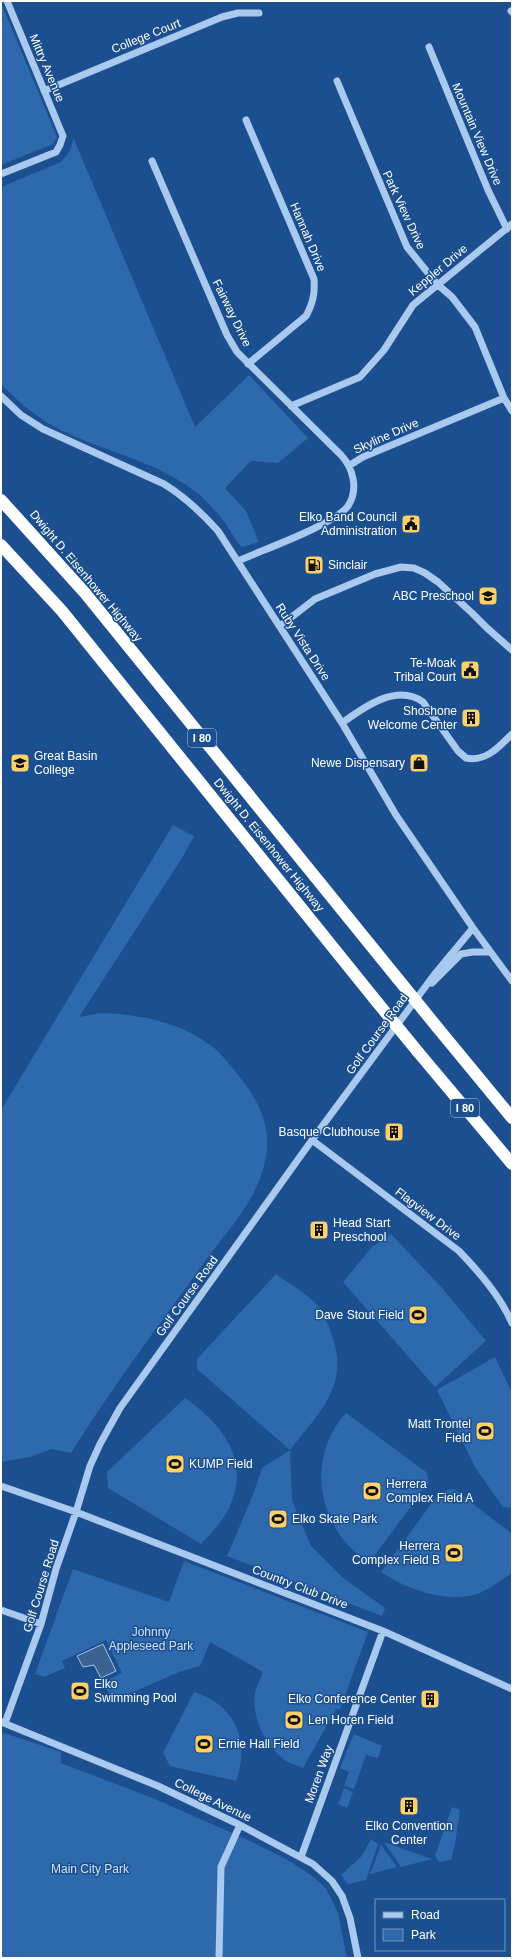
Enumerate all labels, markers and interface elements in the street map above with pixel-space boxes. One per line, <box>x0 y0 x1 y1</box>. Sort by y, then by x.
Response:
street label: College Court <box>109 16 183 56</box>
street label: Mittry Avenue <box>26 32 68 104</box>
street label: Mountain View Drive <box>449 81 505 188</box>
street label: Park View Drive <box>380 168 428 252</box>
street label: Hannah Drive <box>287 200 329 274</box>
street label: Keppler Drive <box>406 241 471 299</box>
street label: Fairway Drive <box>210 277 255 349</box>
street label: Skyline Drive <box>351 415 421 457</box>
street label: Dwight D. Eisenhower Highway <box>27 507 145 645</box>
place label: Elko Band Council Administration <box>299 510 397 538</box>
public building icon: Elko Band Council Administration <box>400 513 422 535</box>
fuel station icon: Sinclair <box>303 554 325 576</box>
place label: Sinclair <box>328 558 367 572</box>
school or university icon: ABC Preschool <box>477 585 499 607</box>
place label: ABC Preschool <box>393 589 474 603</box>
street label: Ruby Vista Drive <box>273 601 333 683</box>
place label: Te-Moak Tribal Court <box>394 656 457 684</box>
public building icon: Te-Moak Tribal Court <box>459 659 481 681</box>
place label: Shoshone Welcome Center <box>368 704 457 732</box>
building icon: Shoshone Welcome Center <box>460 707 482 729</box>
road number: I 80 <box>188 729 216 747</box>
place label: Great Basin College <box>34 749 97 777</box>
school or university icon: Great Basin College <box>9 752 31 774</box>
shop icon: Newe Dispensary <box>408 752 430 774</box>
place label: Newe Dispensary <box>311 756 405 770</box>
street label: Dwight D. Eisenhower Highway <box>211 776 327 914</box>
street label: Golf Course Road <box>343 991 411 1077</box>
road number: I 80 <box>451 1099 479 1117</box>
building icon: Basque Clubhouse <box>383 1121 405 1143</box>
place label: Basque Clubhouse <box>279 1125 380 1139</box>
street label: Flagview Drive <box>392 1185 464 1243</box>
place label: Head Start Preschool <box>333 1216 391 1244</box>
building icon: Head Start Preschool <box>308 1219 330 1241</box>
street label: Golf Course Road <box>153 1253 221 1339</box>
sports icon: Dave Stout Field <box>407 1304 429 1326</box>
place label: Dave Stout Field <box>315 1308 404 1322</box>
place label: Matt Trontel Field <box>408 1417 471 1445</box>
sports icon: Matt Trontel Field <box>474 1420 496 1442</box>
sports icon: KUMP Field <box>164 1453 186 1475</box>
place label: KUMP Field <box>189 1457 253 1471</box>
place label: Herrera Complex Field A <box>386 1477 473 1505</box>
sports icon: Herrera Complex Field A <box>361 1480 383 1502</box>
sports icon: Elko Skate Park <box>267 1508 289 1530</box>
place label: Elko Skate Park <box>292 1512 378 1526</box>
street label: Golf Course Road <box>20 1538 62 1634</box>
place label: Herrera Complex Field B <box>352 1539 440 1567</box>
sports icon: Herrera Complex Field B <box>443 1542 465 1564</box>
street label: Country Club Drive <box>250 1562 350 1612</box>
park label: Johnny Appleseed Park <box>109 1625 194 1653</box>
place label: Elko Swimming Pool <box>94 1677 177 1705</box>
sports icon: Elko Swimming Pool <box>69 1680 91 1702</box>
building icon: Elko Conference Center <box>419 1688 441 1710</box>
place label: Elko Conference Center <box>288 1692 416 1706</box>
sports icon: Len Horen Field <box>283 1709 305 1731</box>
place label: Len Horen Field <box>308 1713 393 1727</box>
sports icon: Ernie Hall Field <box>193 1733 215 1755</box>
place label: Ernie Hall Field <box>218 1737 299 1751</box>
street label: Moren Way <box>302 1743 336 1805</box>
street label: College Avenue <box>172 1775 254 1825</box>
building icon: Elko Convention Center <box>398 1795 420 1817</box>
place label: Elko Convention Center <box>365 1819 453 1847</box>
park label: Main City Park <box>51 1862 130 1876</box>
legend <box>375 1899 505 1951</box>
text: Road <box>411 1908 440 1922</box>
text: Park <box>411 1928 437 1942</box>

